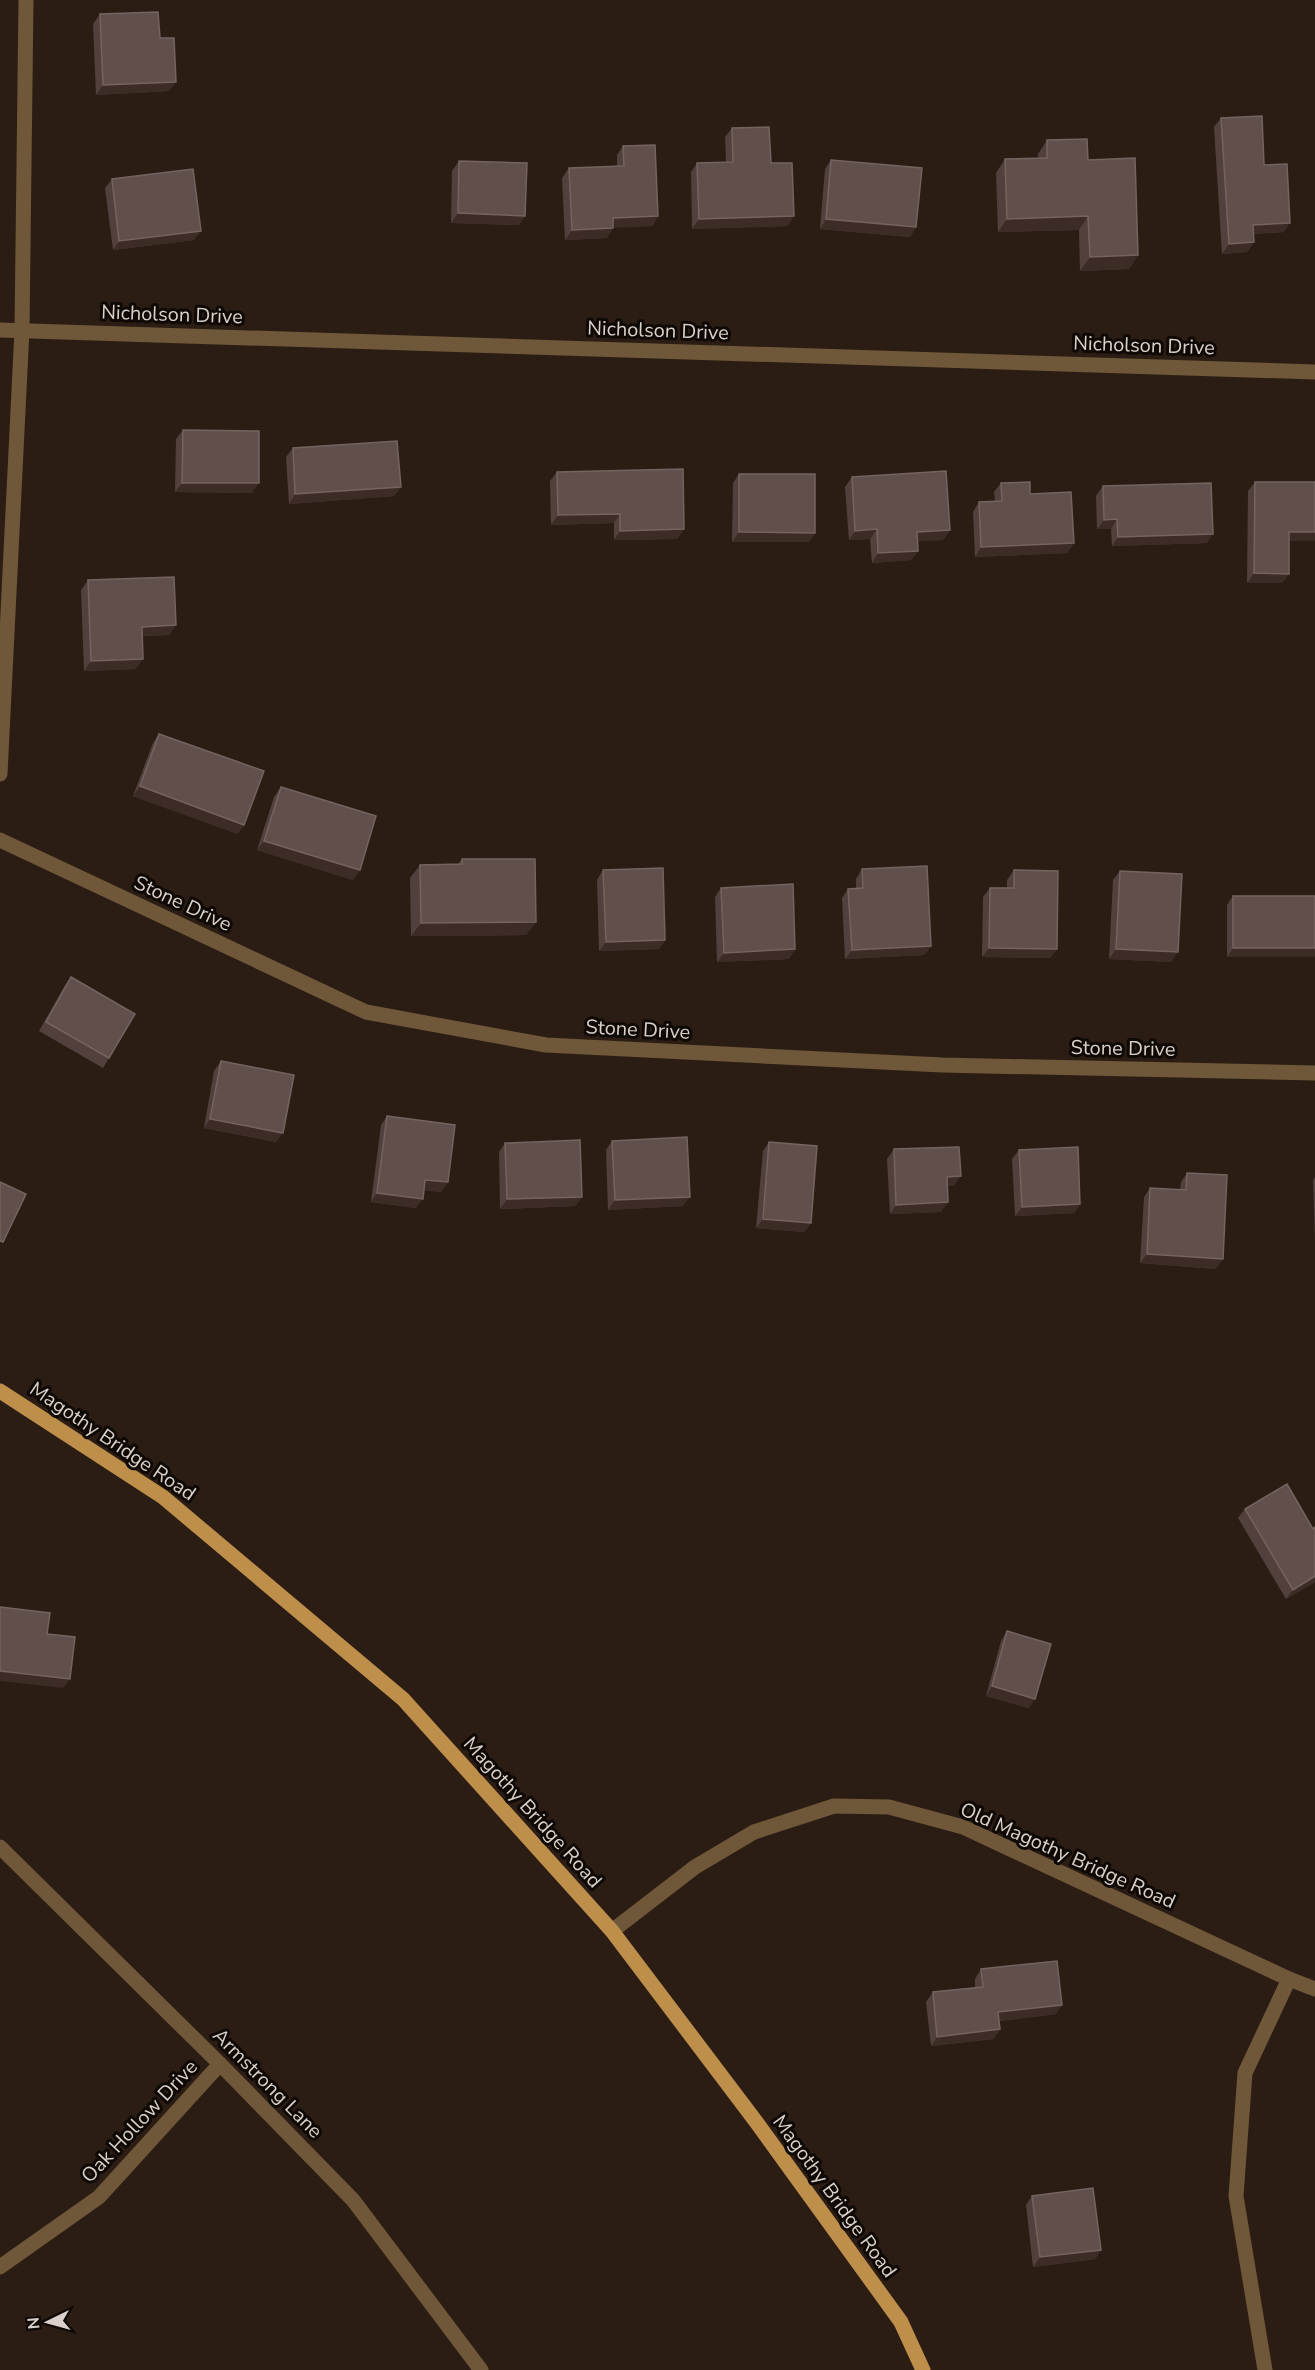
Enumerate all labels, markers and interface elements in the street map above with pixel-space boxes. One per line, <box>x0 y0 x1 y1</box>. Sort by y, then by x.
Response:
street label: Nicholson Drive <box>101 299 243 330</box>
street label: Nicholson Drive <box>587 315 729 346</box>
street label: Nicholson Drive <box>1073 330 1215 361</box>
street label: Stone Drive <box>130 869 236 938</box>
street label: Stone Drive <box>585 1013 691 1046</box>
street label: Stone Drive <box>1070 1034 1176 1063</box>
street label: Magothy Bridge Road <box>24 1376 201 1507</box>
street label: Magothy Bridge Road <box>457 1731 608 1894</box>
street label: Old Magothy Bridge Road <box>956 1796 1180 1915</box>
street label: Armstrong Lane <box>207 2022 329 2144</box>
street label: Oak Hollow Drive <box>75 2054 204 2189</box>
street label: Magothy Bridge Road <box>766 2109 903 2283</box>
north arrow <box>18 2292 78 2352</box>
text: N <box>23 2316 46 2330</box>

